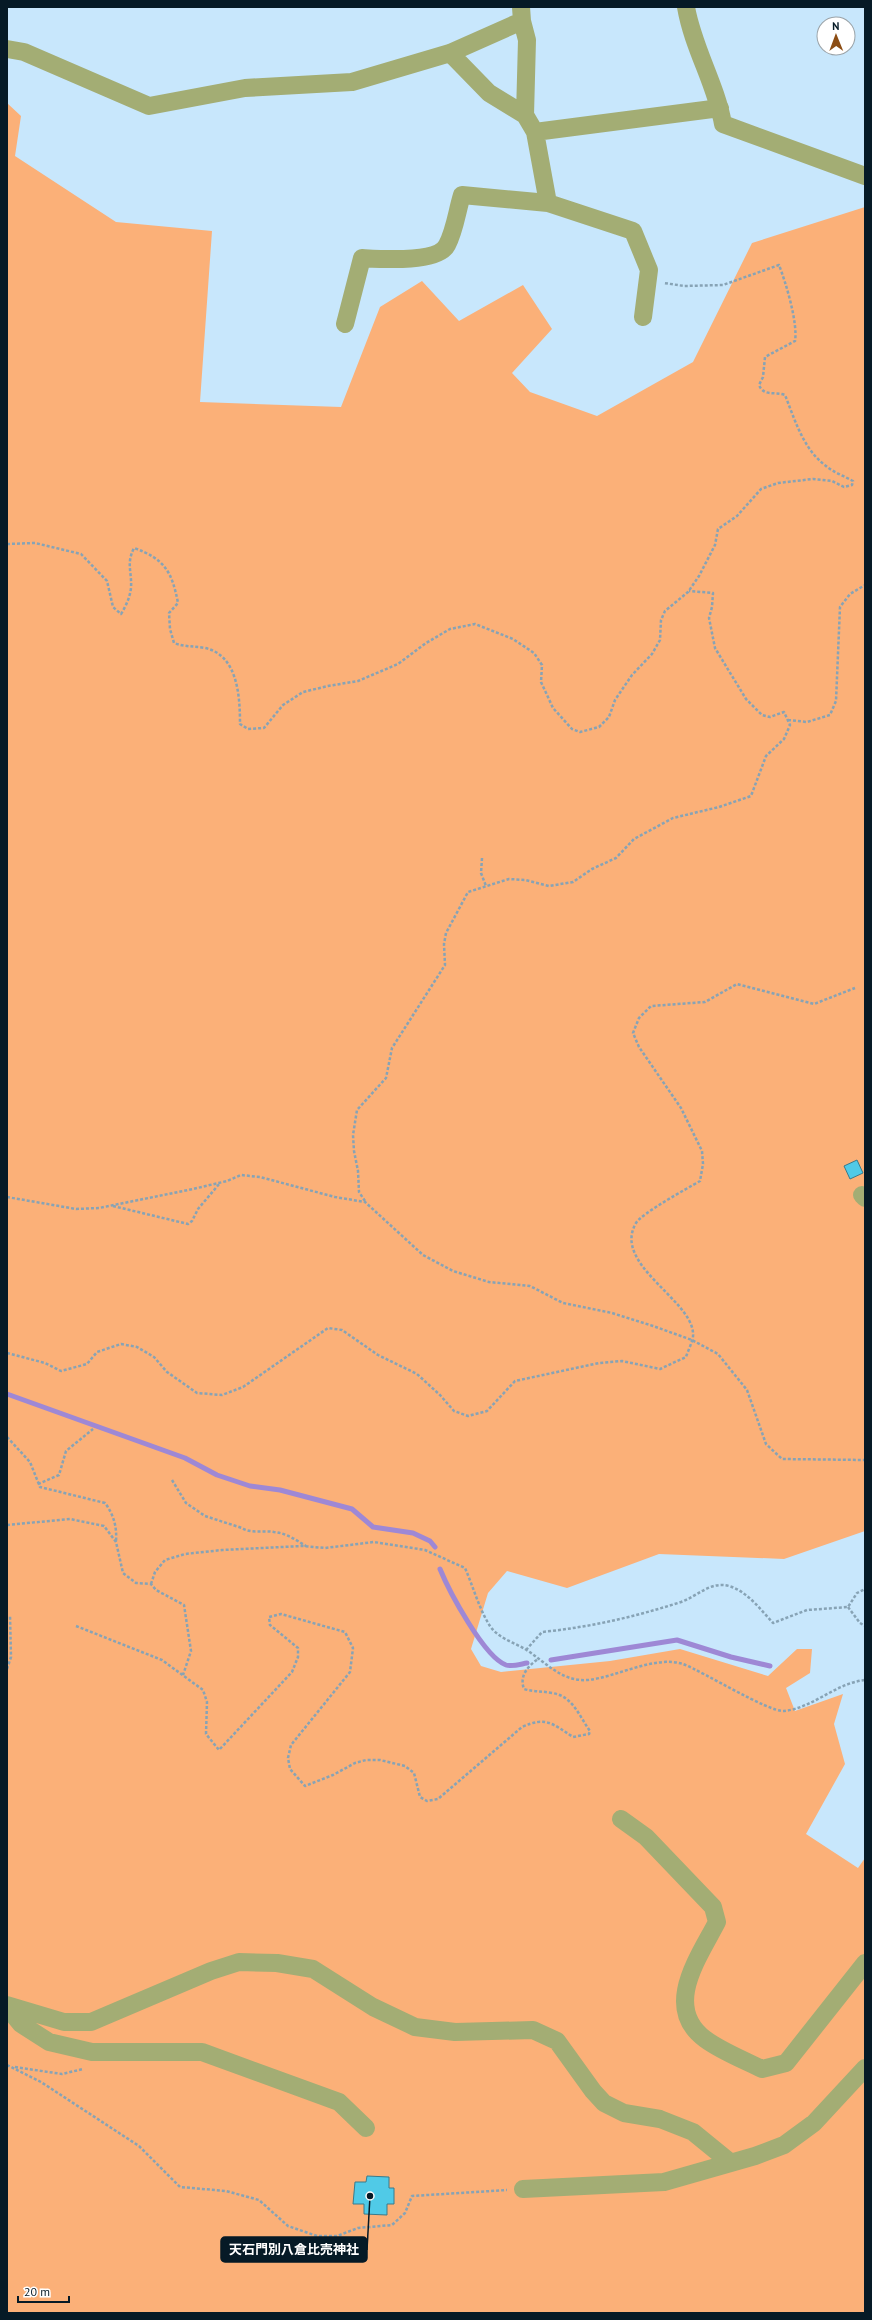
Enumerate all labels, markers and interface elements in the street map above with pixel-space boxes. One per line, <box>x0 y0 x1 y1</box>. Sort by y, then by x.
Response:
north arrow <box>816 16 856 56</box>
text: N <box>832 19 840 33</box>
callout: 天石門別八倉比売神社 <box>221 2237 367 2262</box>
text: 天石門別八倉比売神社 <box>229 2241 359 2258</box>
scale bar <box>18 2278 69 2304</box>
text: 20 m <box>24 2284 50 2299</box>

